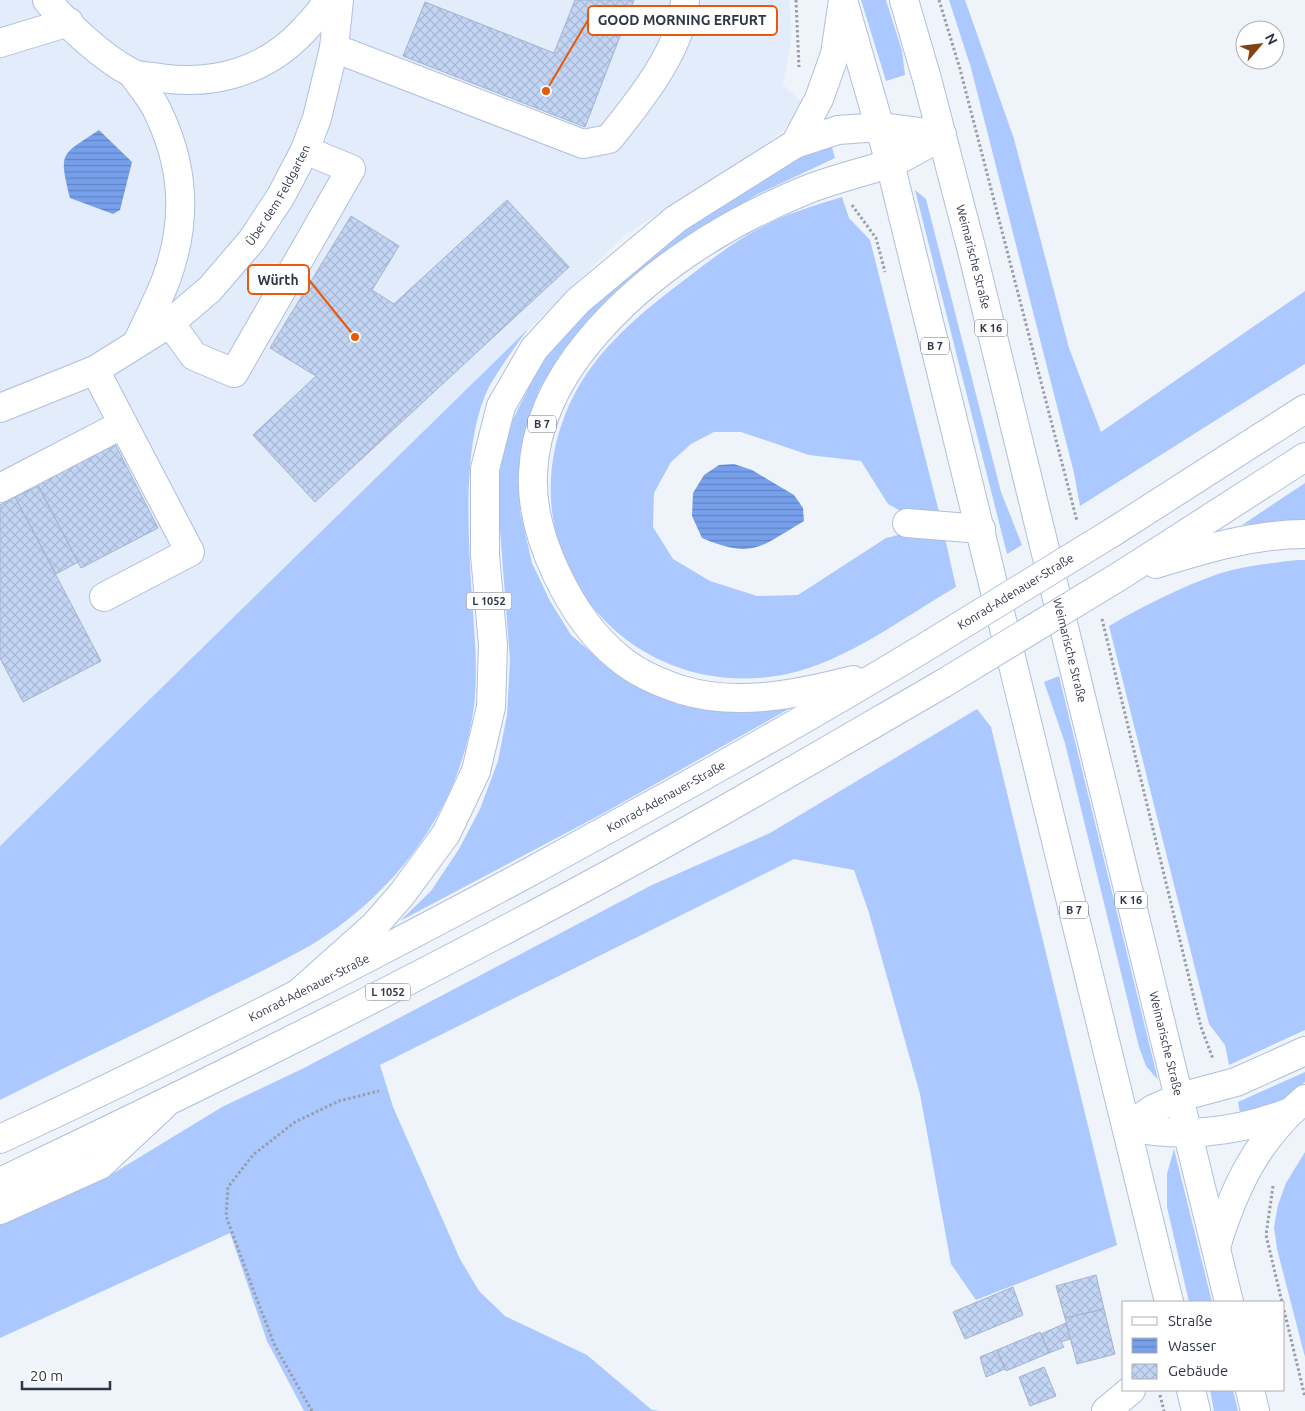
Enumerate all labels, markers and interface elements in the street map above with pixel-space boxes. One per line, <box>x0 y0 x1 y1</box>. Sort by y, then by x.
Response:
callout: GOOD MORNING ERFURT <box>588 6 777 35</box>
text: GOOD MORNING ERFURT <box>598 12 767 28</box>
north arrow <box>1235 20 1285 70</box>
text: N <box>1262 31 1281 47</box>
street label: Über dem Feldgarten <box>243 143 312 248</box>
street label: Weimarische Straße <box>954 203 993 310</box>
callout: Würth <box>248 265 309 294</box>
text: Würth <box>257 272 299 288</box>
road number: K 16 <box>975 319 1007 336</box>
road number: B 7 <box>921 338 949 354</box>
road number: B 7 <box>528 416 556 432</box>
street label: Konrad-Adenauer-Straße <box>955 551 1076 632</box>
road number: L 1052 <box>466 592 512 610</box>
street label: Weimarische Straße <box>1051 596 1089 704</box>
street label: Konrad-Adenauer-Straße <box>604 758 727 834</box>
road number: K 16 <box>1115 892 1147 908</box>
road number: B 7 <box>1060 902 1088 918</box>
street label: Konrad-Adenauer-Straße <box>246 951 371 1024</box>
road number: L 1052 <box>366 984 410 1000</box>
street label: Weimarische Straße <box>1147 990 1185 1097</box>
legend <box>1122 1301 1285 1391</box>
text: Straße <box>1168 1312 1212 1329</box>
text: Wasser <box>1168 1337 1217 1354</box>
scale bar <box>22 1358 110 1390</box>
text: Gebäude <box>1168 1362 1228 1379</box>
text: 20 m <box>30 1367 63 1384</box>

